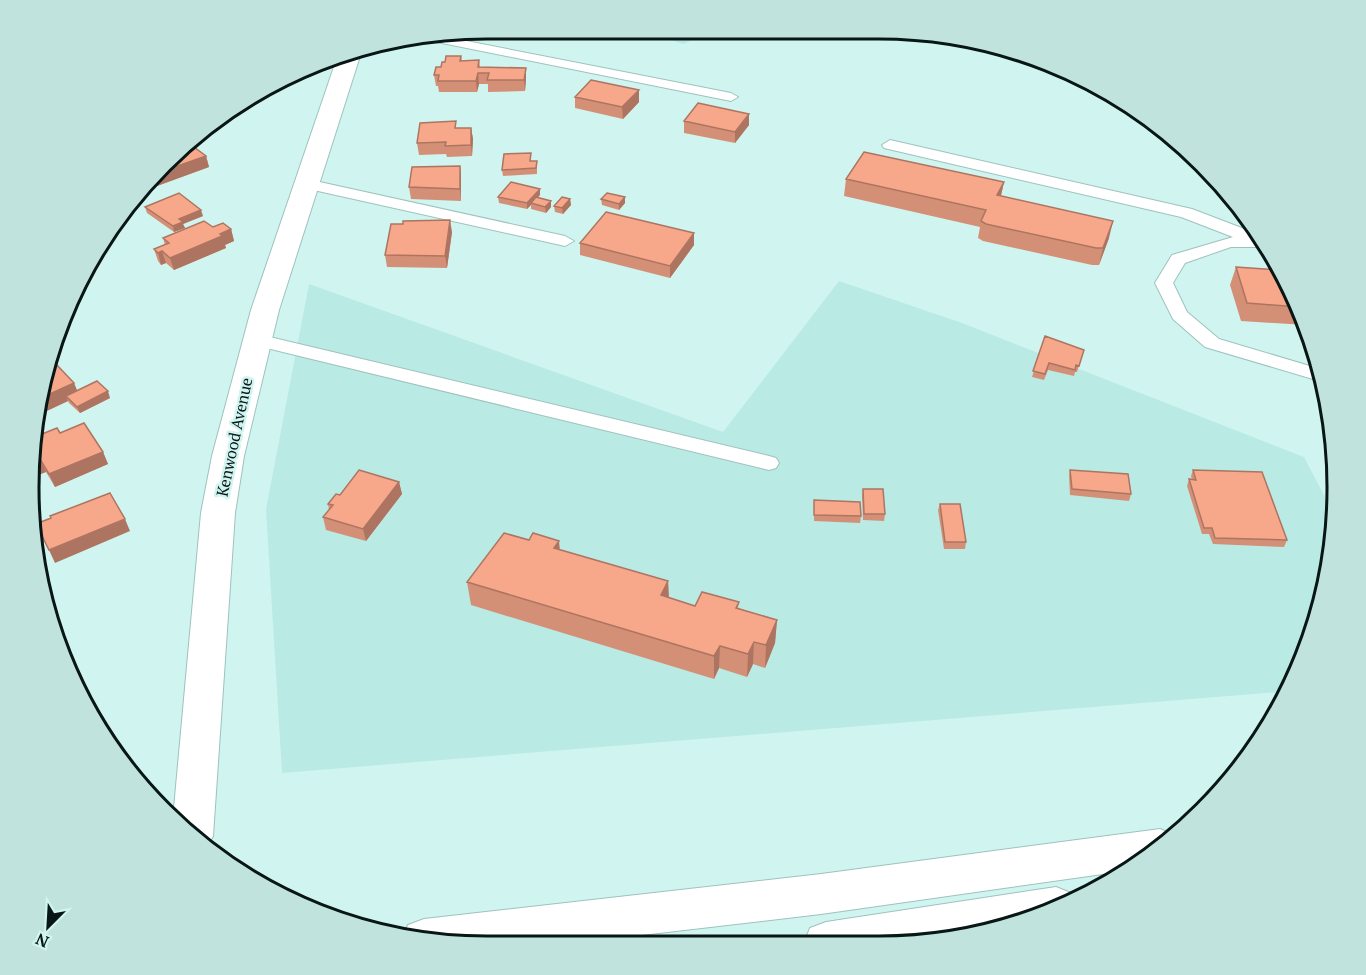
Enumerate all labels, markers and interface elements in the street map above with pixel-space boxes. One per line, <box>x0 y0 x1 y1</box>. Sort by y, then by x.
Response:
street label: Kenwood Avenue <box>211 375 257 499</box>
north arrow <box>18 897 78 957</box>
text: N <box>32 928 52 953</box>

